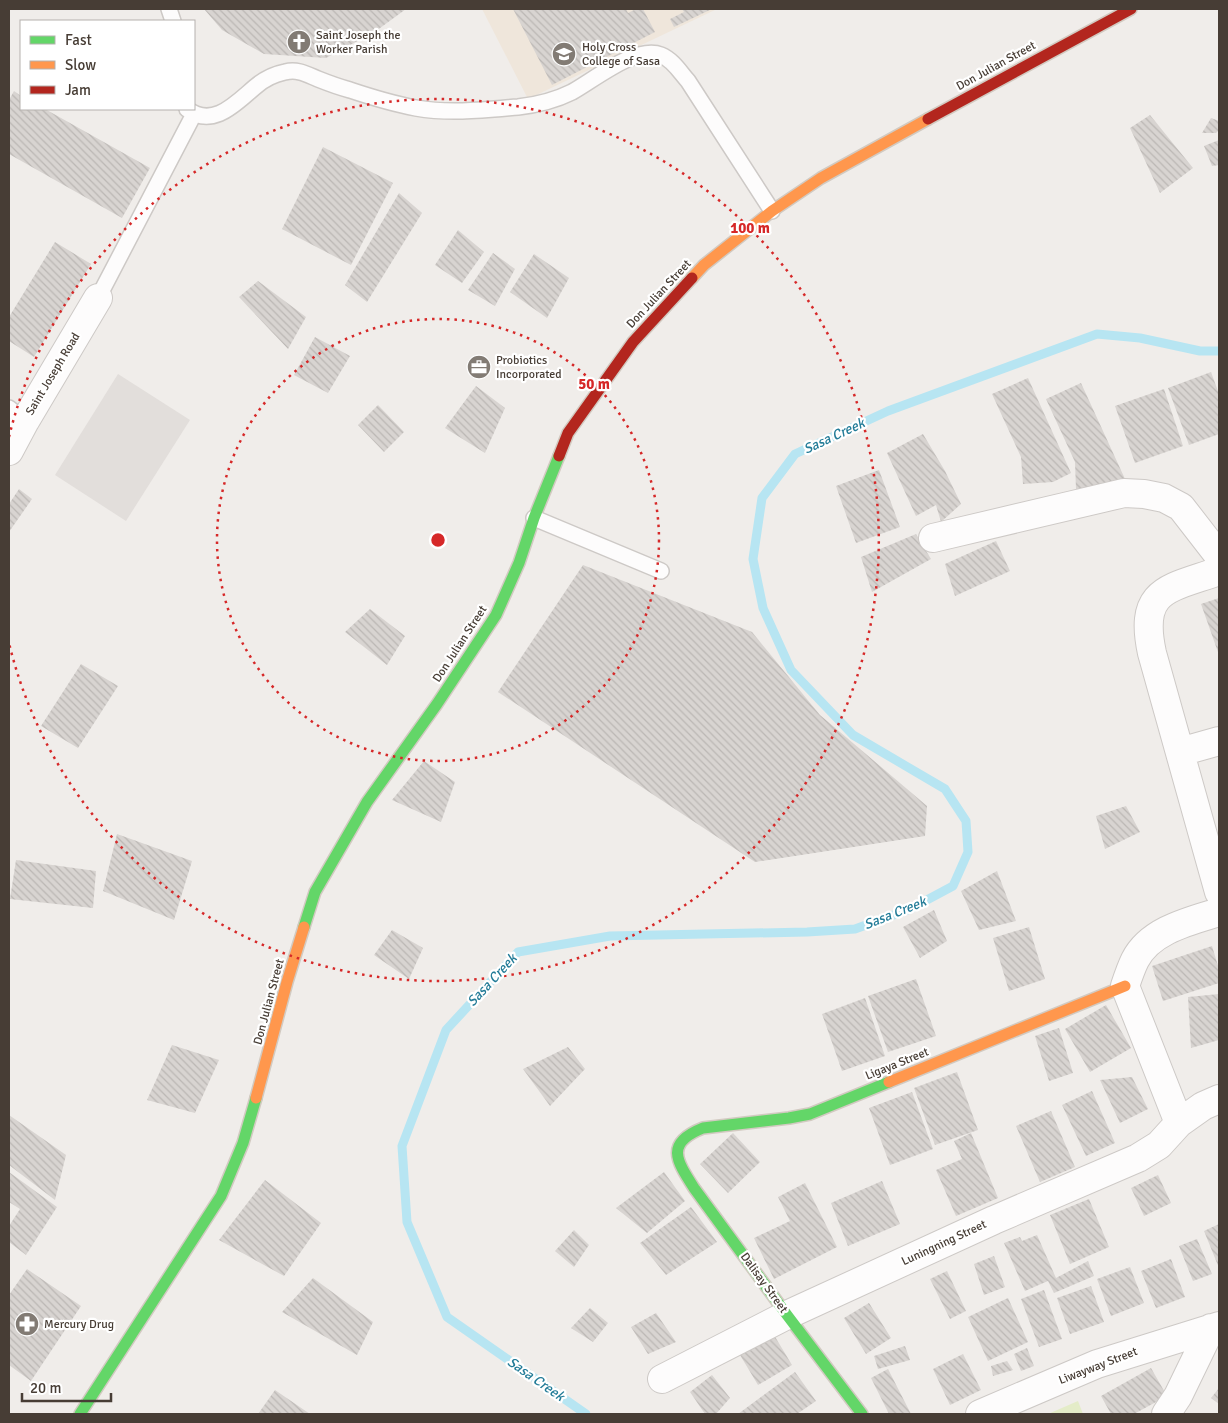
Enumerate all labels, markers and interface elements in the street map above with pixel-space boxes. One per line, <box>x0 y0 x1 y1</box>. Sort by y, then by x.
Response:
legend <box>20 20 195 110</box>
place label: Saint Joseph the Worker Parish <box>316 28 401 57</box>
church icon: Saint Joseph the Worker Parish <box>286 29 312 55</box>
text: Fast <box>65 31 92 49</box>
street label: Don Julian Street <box>954 38 1038 94</box>
place label: Holy Cross College of Sasa <box>582 40 660 69</box>
school or university icon: Holy Cross College of Sasa <box>551 41 577 67</box>
text: Slow <box>65 56 96 74</box>
text: Jam <box>65 81 91 99</box>
text: 100 m <box>730 219 770 237</box>
street label: Don Julian Street <box>623 257 695 331</box>
street label: Saint Joseph Road <box>22 330 84 418</box>
place label: Probiotics Incorporated <box>496 353 562 382</box>
office icon: Probiotics Incorporated <box>466 354 492 380</box>
text: 50 m <box>578 375 610 393</box>
water label: Sasa Creek <box>801 414 869 458</box>
centre of rings <box>429 531 447 549</box>
street label: Don Julian Street <box>430 603 490 685</box>
water label: Sasa Creek <box>861 892 930 933</box>
water label: Sasa Creek <box>463 949 522 1010</box>
street label: Don Julian Street <box>250 957 288 1047</box>
street label: Ligaya Street <box>863 1044 931 1084</box>
street label: Luningning Street <box>899 1217 989 1269</box>
street label: Dalisay Street <box>737 1250 791 1316</box>
pharmacy icon: Mercury Drug <box>14 1311 40 1337</box>
place label: Mercury Drug <box>44 1317 114 1332</box>
street label: Liwayway Street <box>1056 1344 1140 1388</box>
water label: Sasa Creek <box>504 1353 569 1406</box>
scale bar <box>22 1370 111 1402</box>
text: 20 m <box>30 1379 61 1397</box>

